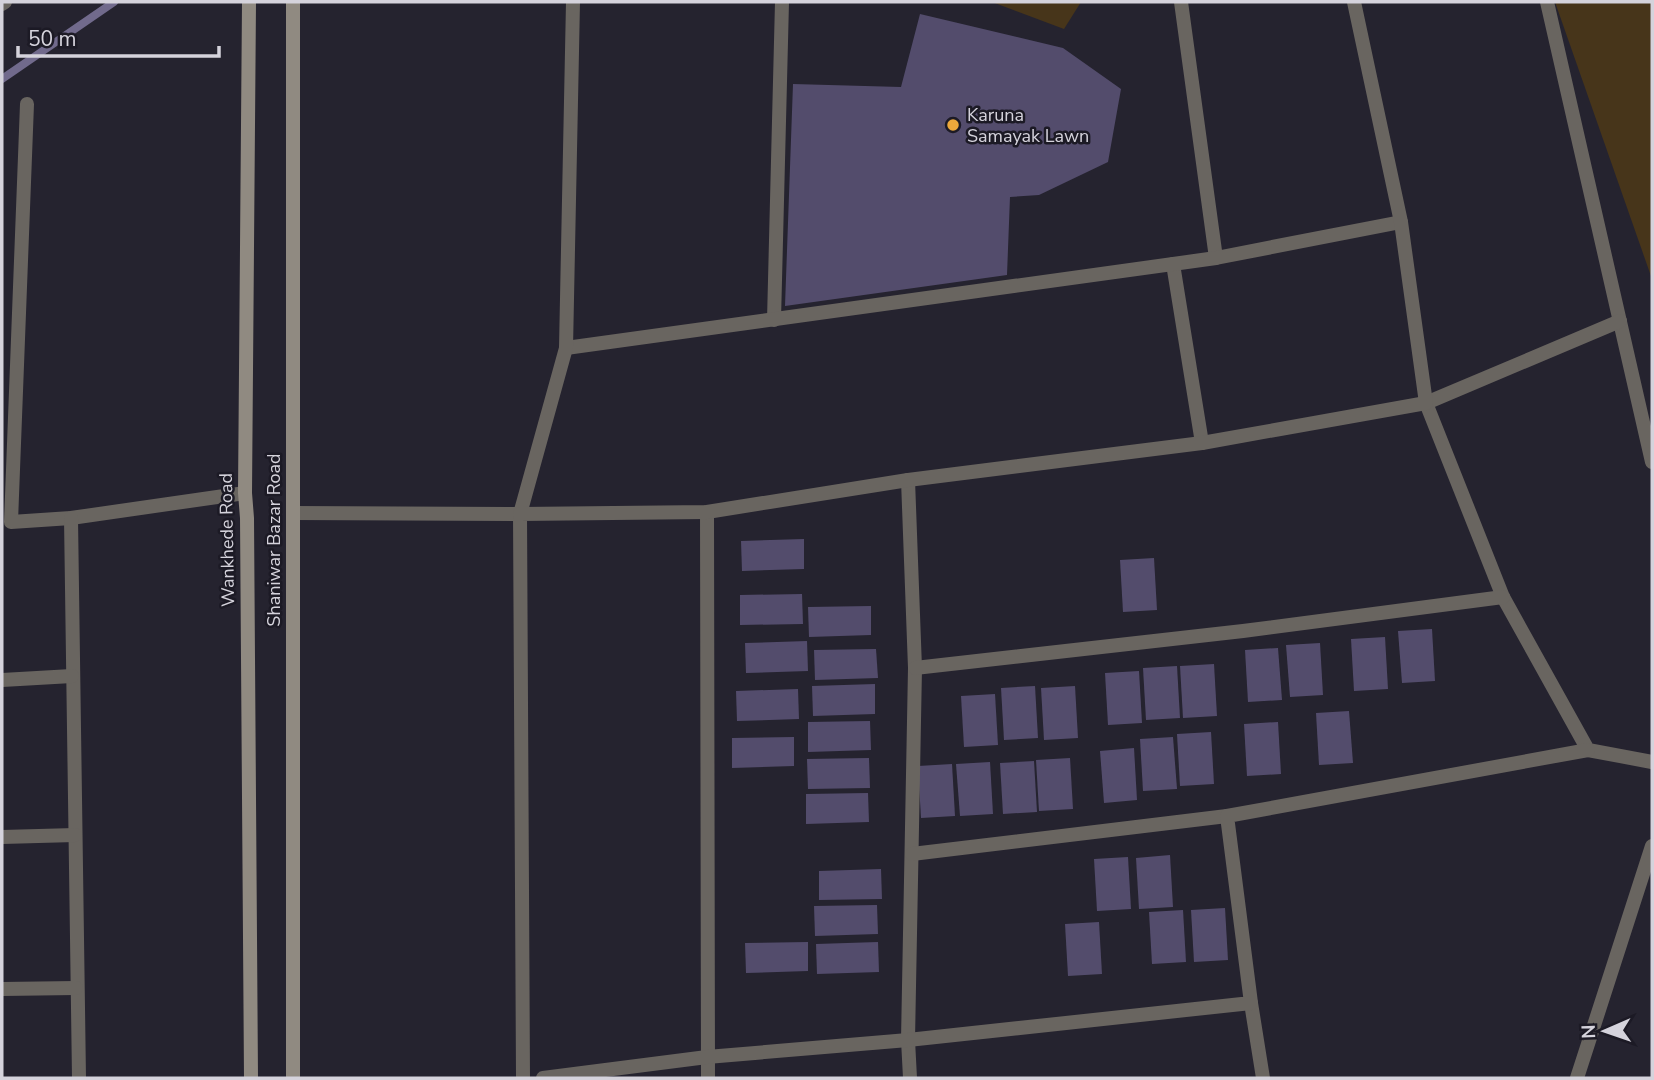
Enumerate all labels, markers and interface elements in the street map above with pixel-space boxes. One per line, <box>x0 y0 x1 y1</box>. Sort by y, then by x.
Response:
scale bar <box>18 14 219 58</box>
text: 50 m <box>28 25 77 53</box>
place label: Karuna Samayak Lawn <box>967 103 1089 148</box>
marker: Karuna Samayak Lawn <box>945 117 961 133</box>
street label: Shaniwar Bazar Road <box>262 453 286 627</box>
street label: Wankhede Road <box>214 473 240 607</box>
north arrow <box>1570 996 1640 1066</box>
text: N <box>1576 1024 1602 1039</box>

